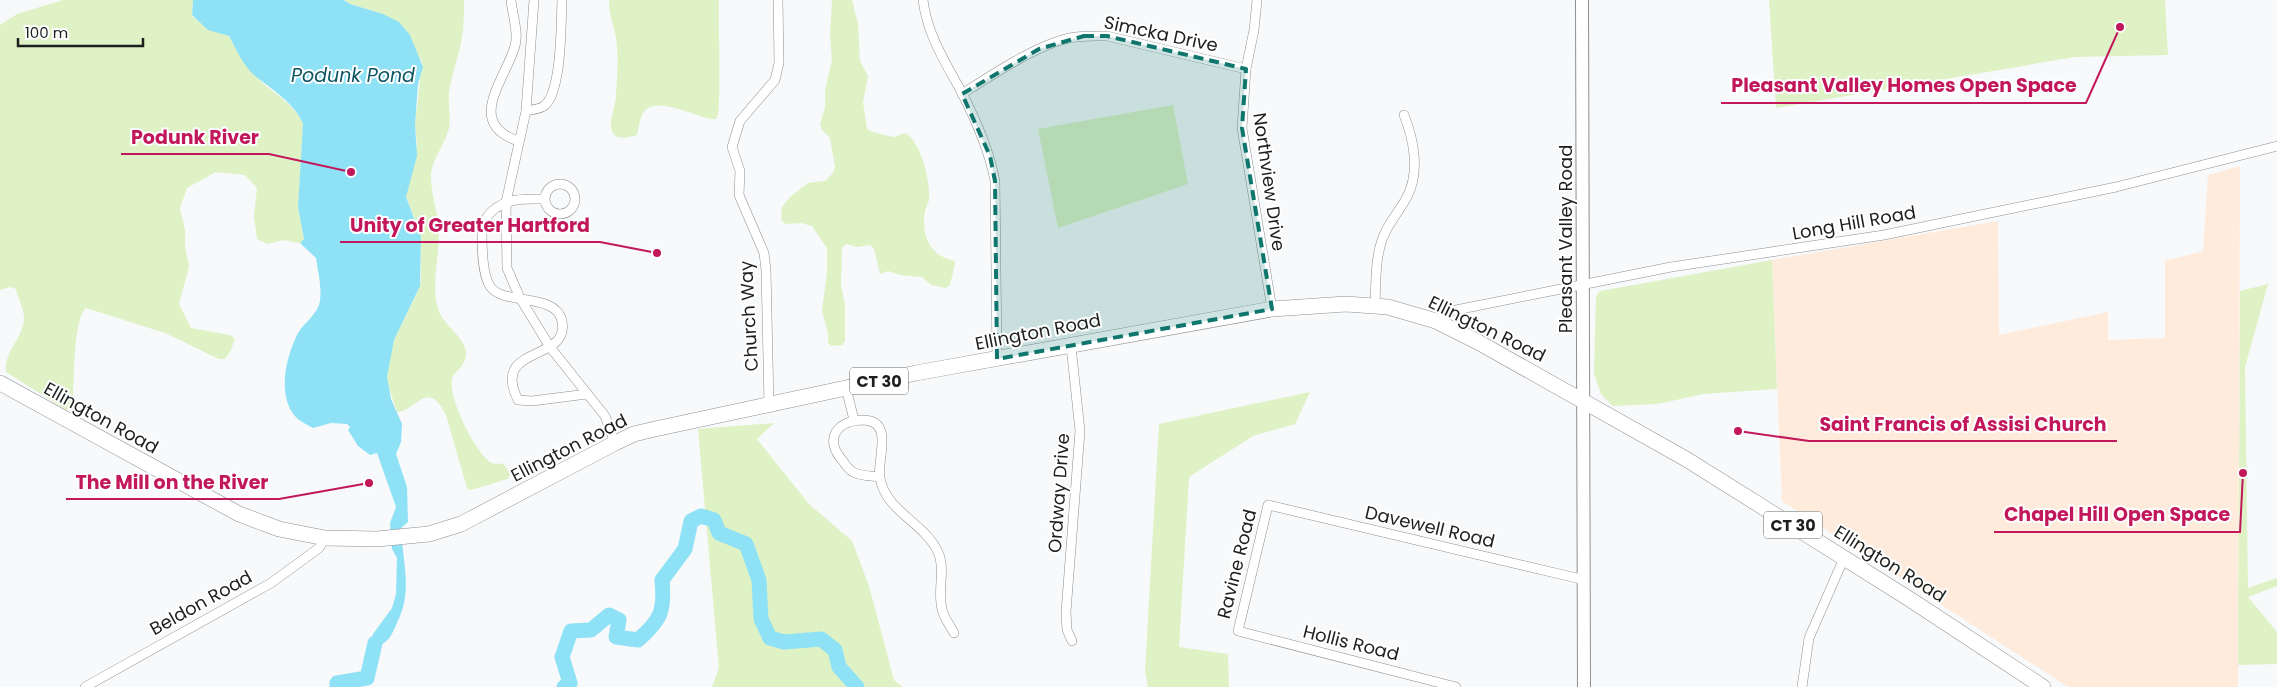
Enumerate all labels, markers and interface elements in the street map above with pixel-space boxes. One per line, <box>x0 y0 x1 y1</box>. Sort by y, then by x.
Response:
street label: Simcka Drive <box>1102 9 1220 58</box>
scale bar <box>18 15 142 47</box>
text: 100 m <box>25 22 68 43</box>
water label: Podunk Pond <box>291 62 415 89</box>
callout: Pleasant Valley Homes Open Space <box>1721 69 2086 103</box>
text: Pleasant Valley Homes Open Space <box>1731 72 2077 99</box>
street label: Northview Drive <box>1247 111 1292 253</box>
callout: Podunk River <box>121 120 269 154</box>
text: Podunk River <box>131 124 259 151</box>
street label: Pleasant Valley Road <box>1553 145 1578 333</box>
street label: Long Hill Road <box>1790 199 1918 246</box>
callout: Unity of Greater Hartford <box>340 208 600 242</box>
text: Unity of Greater Hartford <box>350 212 590 239</box>
street label: Church Way <box>733 260 764 372</box>
street label: Ellington Road <box>1424 289 1550 368</box>
street label: Ellington Road <box>973 307 1103 356</box>
road number: CT 30 <box>850 368 908 394</box>
street label: Ellington Road <box>39 376 163 459</box>
street label: Ellington Road <box>506 407 631 488</box>
callout: Saint Francis of Assisi Church <box>1809 407 2117 441</box>
text: Saint Francis of Assisi Church <box>1819 411 2107 438</box>
street label: Ordway Drive <box>1042 432 1075 554</box>
callout: The Mill on the River <box>66 465 279 499</box>
text: The Mill on the River <box>76 469 268 496</box>
callout: Chapel Hill Open Space <box>1994 498 2240 532</box>
street label: Davewell Road <box>1363 499 1497 554</box>
text: Chapel Hill Open Space <box>2004 501 2230 528</box>
street label: Ravine Road <box>1211 507 1262 621</box>
road number: CT 30 <box>1764 512 1822 538</box>
street label: Ellington Road <box>1830 519 1951 608</box>
street label: Beldon Road <box>145 564 256 641</box>
street label: Hollis Road <box>1300 618 1402 667</box>

